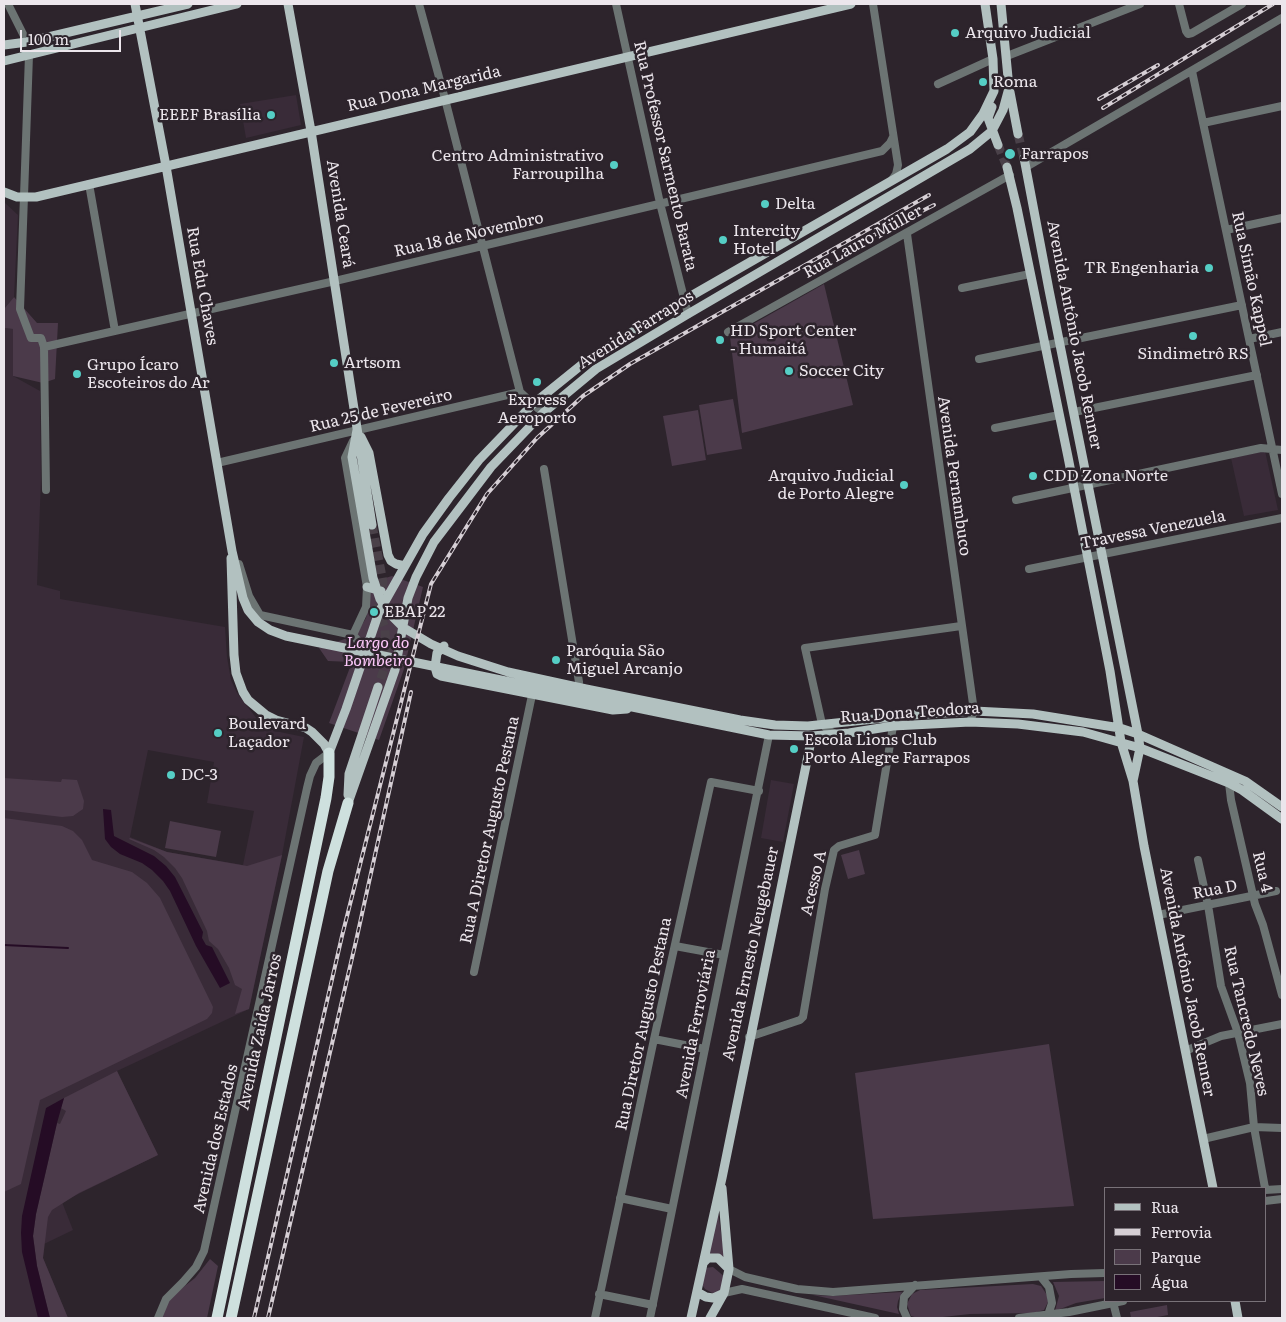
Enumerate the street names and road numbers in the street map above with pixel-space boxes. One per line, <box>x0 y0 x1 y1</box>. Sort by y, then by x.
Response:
street label: Rua Professor Sarmento Barata <box>629 39 701 273</box>
street label: Rua Dona Margarida <box>345 62 503 116</box>
street label: Avenida Ceará <box>322 159 358 269</box>
street label: Rua Lauro Müller <box>800 201 926 283</box>
street label: Rua 18 de Novembro <box>392 208 546 262</box>
street label: Rua Simão Kappel <box>1227 210 1275 348</box>
street label: Avenida Antônio Jacob Renner <box>1042 219 1106 451</box>
street label: Rua Edu Chaves <box>182 225 222 347</box>
street label: Avenida Farrapos <box>575 287 697 373</box>
street label: Rua 25 de Fevereiro <box>308 385 454 437</box>
street label: Avenida Pernambuco <box>933 395 975 557</box>
street label: Travessa Venezuela <box>1079 507 1227 553</box>
street label: Rua Dona Teodora <box>839 699 981 727</box>
street label: Rua A Diretor Augusto Pestana <box>456 714 524 946</box>
street label: Avenida Ernesto Neugebauer <box>719 845 783 1063</box>
street label: Acesso A <box>797 848 831 918</box>
street label: Rua 4 <box>1248 850 1276 894</box>
street label: Avenida Antônio Jacob Renner <box>1155 866 1219 1098</box>
street label: Rua D <box>1191 876 1239 904</box>
street label: Rua Diretor Augusto Pestana <box>612 916 676 1132</box>
street label: Rua Tancredo Neves <box>1219 944 1273 1098</box>
street label: Avenida Ferroviária <box>672 948 720 1100</box>
street label: Avenida Zaida Jarros <box>234 952 286 1112</box>
street label: Avenida dos Estados <box>190 1063 242 1215</box>

